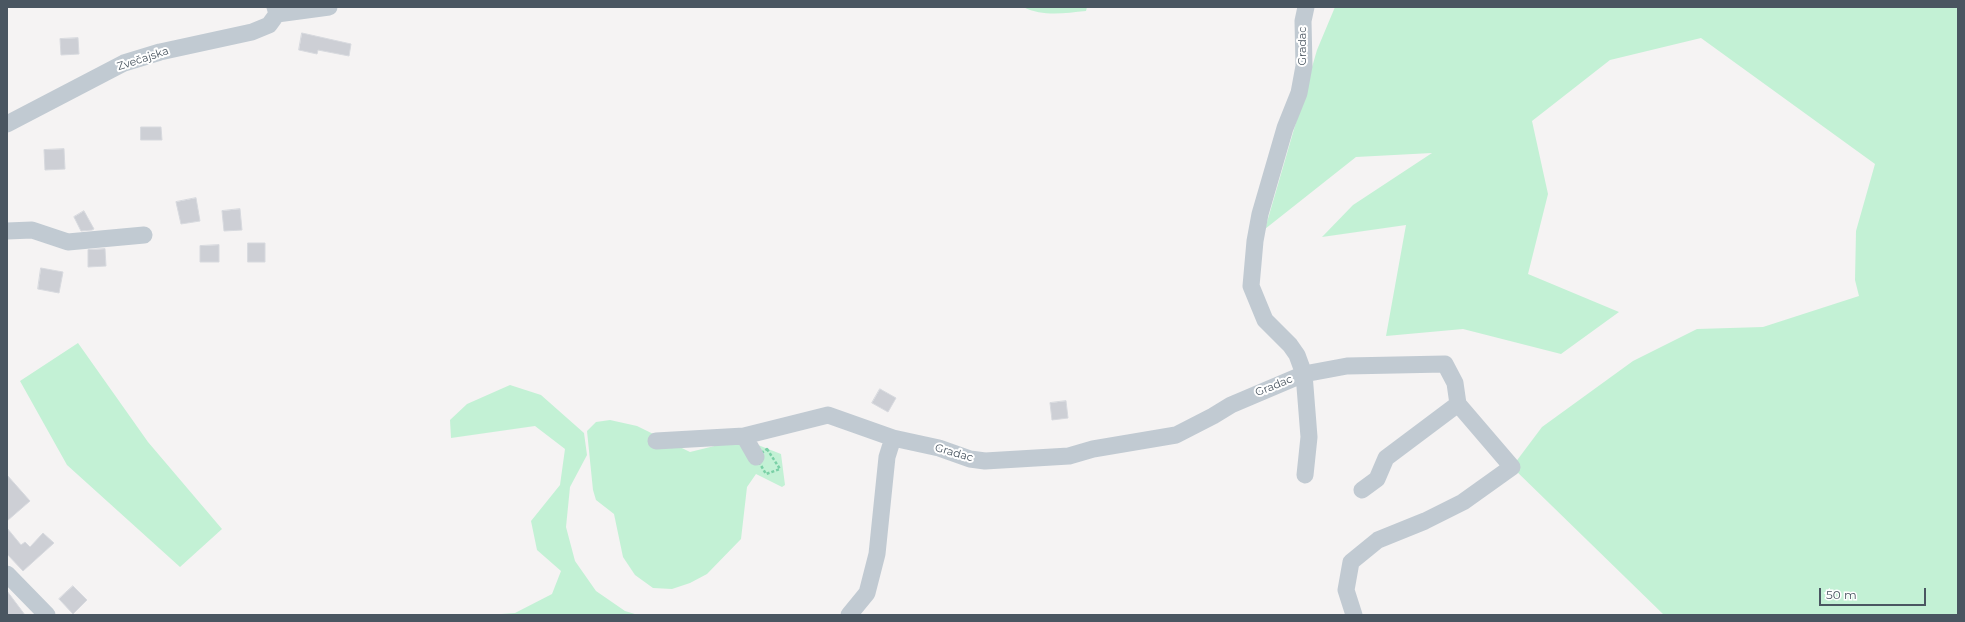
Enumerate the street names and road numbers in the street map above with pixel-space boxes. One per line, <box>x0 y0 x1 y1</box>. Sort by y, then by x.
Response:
street label: Gradac <box>1296 26 1310 66</box>
street label: Zvečajska <box>116 44 170 74</box>
street label: Gradac <box>1253 373 1295 399</box>
street label: Gradac <box>933 441 975 465</box>

